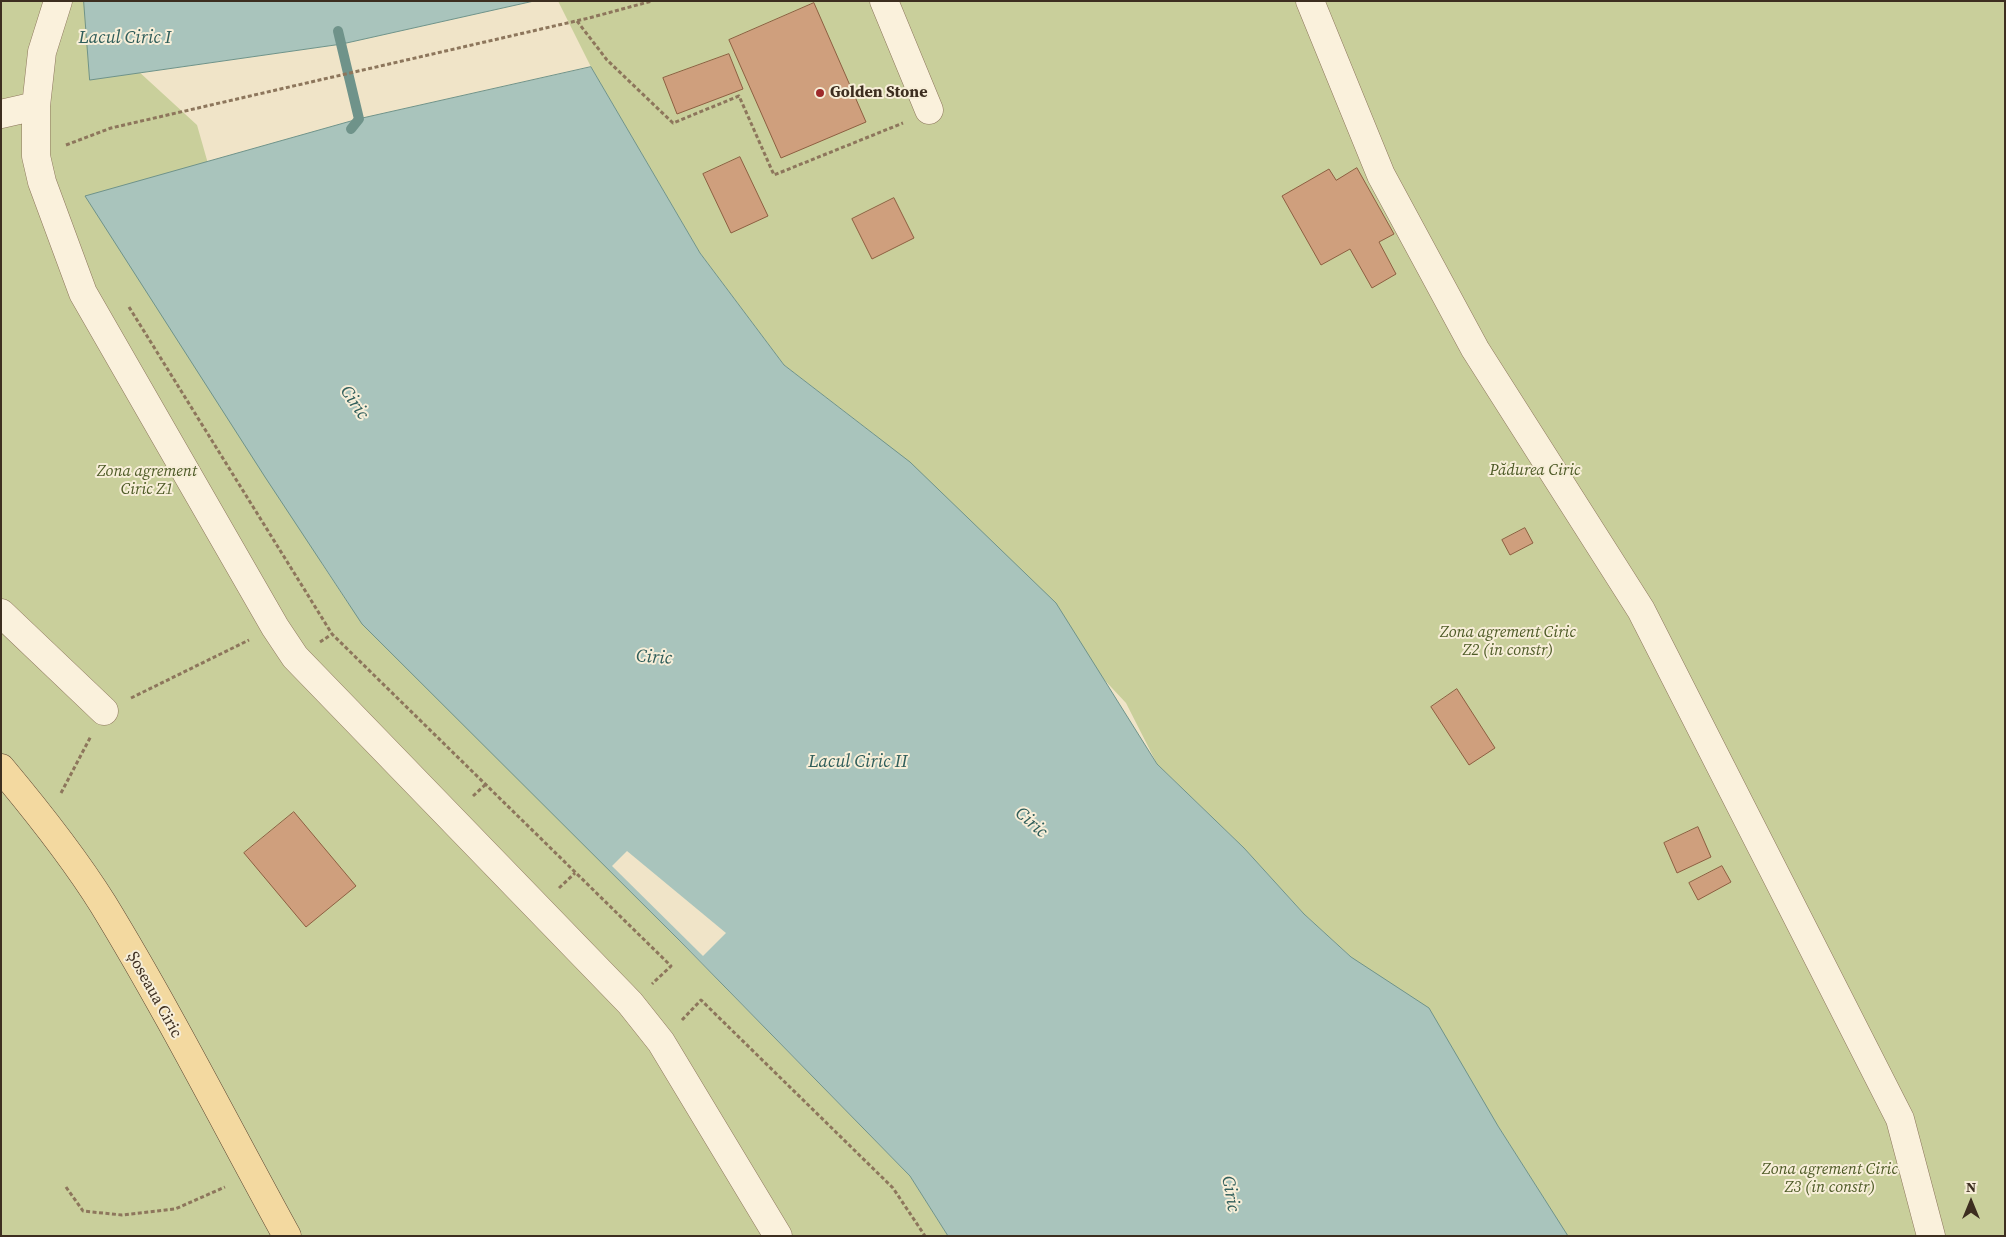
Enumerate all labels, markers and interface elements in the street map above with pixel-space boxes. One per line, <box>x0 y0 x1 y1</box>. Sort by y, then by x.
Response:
water label: Lacul Ciric I <box>79 27 171 49</box>
place label: Golden Stone <box>830 83 927 103</box>
marker: Golden Stone <box>814 87 826 99</box>
water label: Ciric <box>335 382 373 424</box>
park label: Pădurea Ciric <box>1489 461 1581 481</box>
park label: Zona agrement Ciric Z1 <box>97 462 197 500</box>
park label: Zona agrement Ciric Z2 (in constr) <box>1440 623 1576 661</box>
water label: Ciric <box>635 646 673 670</box>
water label: Lacul Ciric II <box>808 751 908 773</box>
water label: Ciric <box>1010 803 1052 843</box>
street label: Șoseaua Ciric <box>122 949 186 1041</box>
park label: Zona agrement Ciric Z3 (in constr) <box>1762 1160 1898 1198</box>
water label: Ciric <box>1216 1174 1244 1214</box>
north arrow <box>1946 1177 1996 1227</box>
text: N <box>1966 1177 1976 1197</box>

